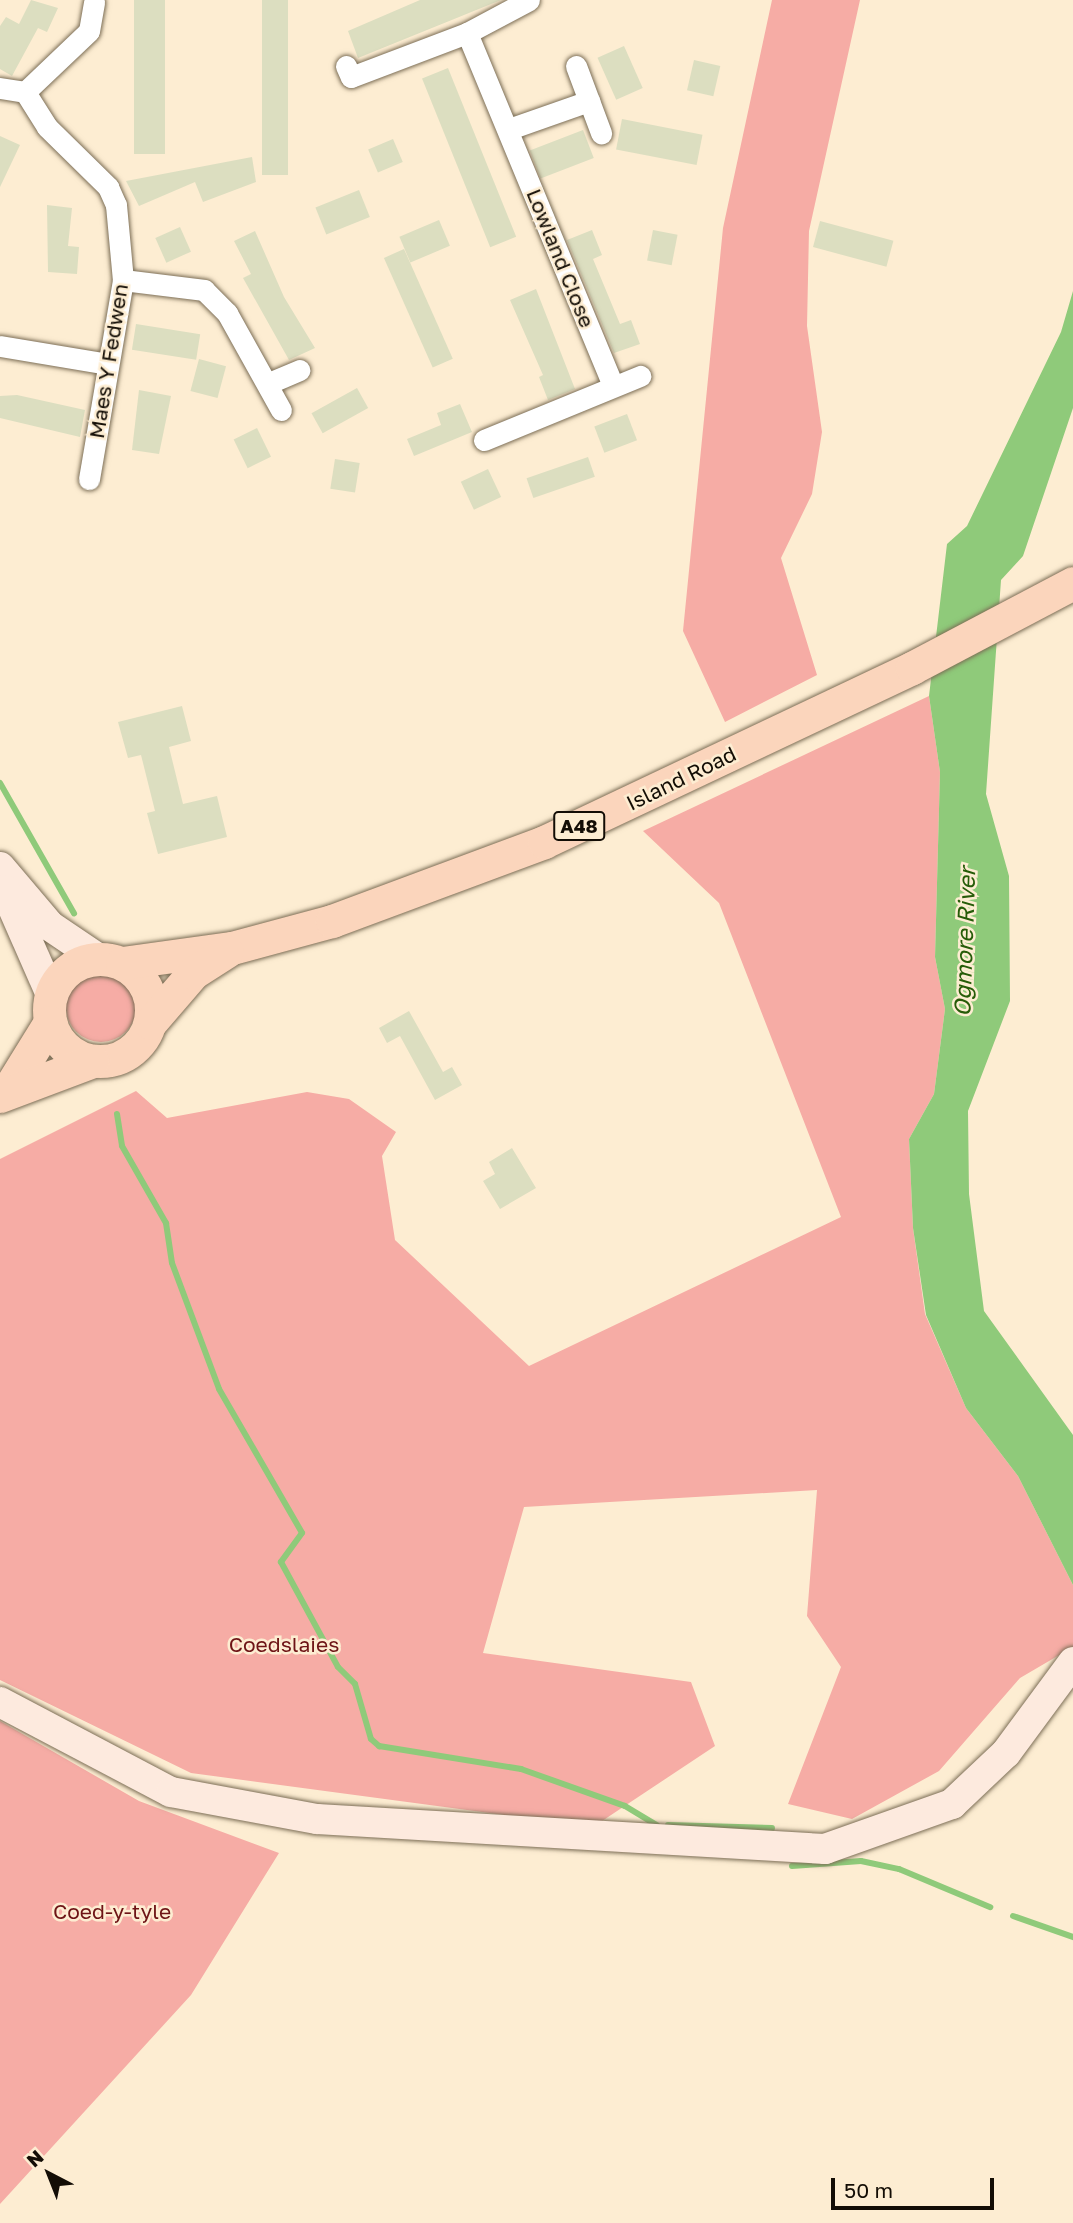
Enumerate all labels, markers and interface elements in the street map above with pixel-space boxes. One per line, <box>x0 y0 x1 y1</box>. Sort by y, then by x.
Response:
street label: Lowland Close <box>522 185 600 331</box>
street label: Maes Y Fedwen <box>83 282 133 440</box>
street label: Island Road <box>622 741 740 815</box>
road number: A48 <box>553 810 605 842</box>
water label: Ogmore River <box>948 867 980 1017</box>
park label: Coedslaies <box>229 1631 339 1657</box>
park label: Coed-y-tyle <box>53 1898 171 1924</box>
north arrow <box>14 2139 84 2209</box>
text: N <box>22 2145 48 2171</box>
scale bar <box>835 2164 998 2208</box>
text: 50 m <box>844 2177 893 2203</box>

